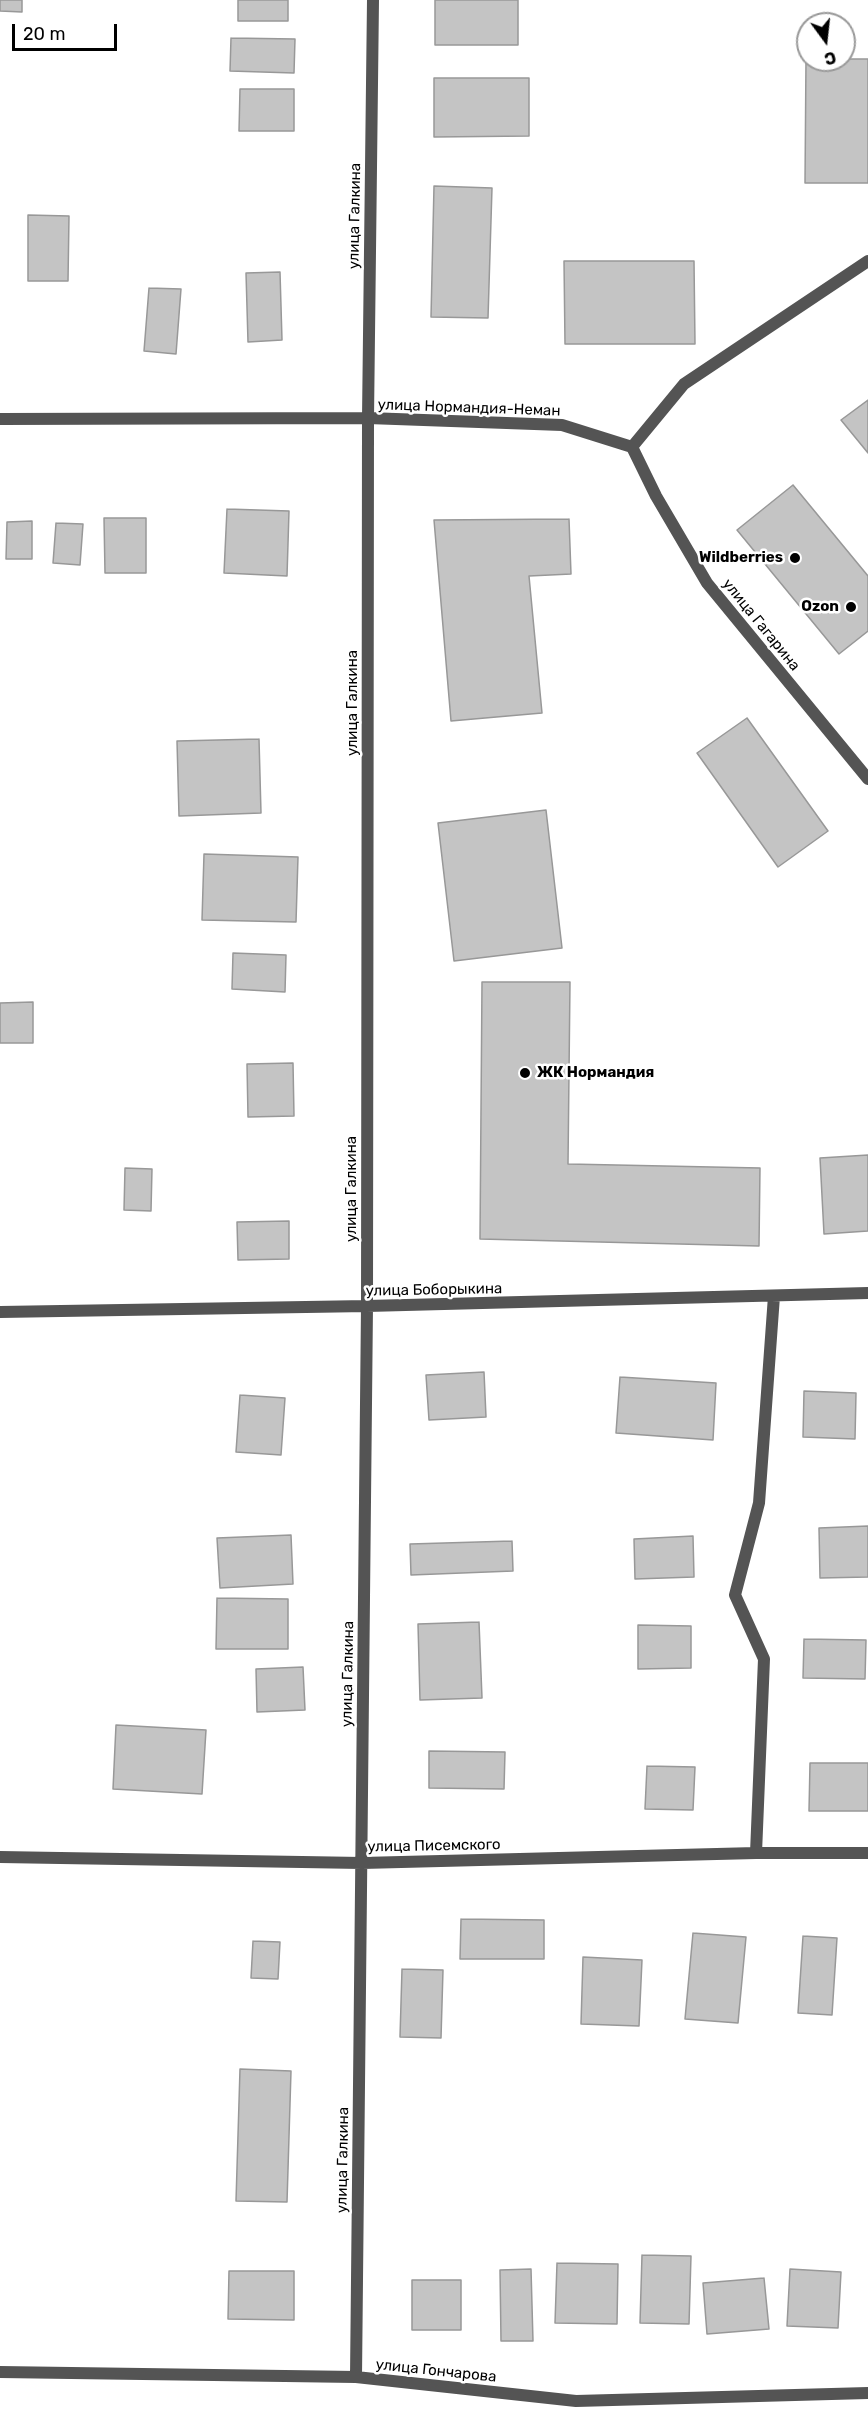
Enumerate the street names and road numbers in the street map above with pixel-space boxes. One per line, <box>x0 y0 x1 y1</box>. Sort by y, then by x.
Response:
street label: улица Галкина <box>345 163 365 269</box>
street label: улица Нормандия-Неман <box>377 396 561 420</box>
street label: улица Гагарина <box>718 575 804 675</box>
street label: улица Галкина <box>344 650 362 756</box>
street label: улица Галкина <box>343 1136 361 1242</box>
street label: улица Боборыкина <box>366 1280 502 1300</box>
street label: улица Галкина <box>338 1621 358 1727</box>
street label: улица Писемского <box>367 1836 501 1856</box>
street label: улица Галкина <box>333 2107 353 2213</box>
street label: улица Гончарова <box>375 2356 497 2386</box>

